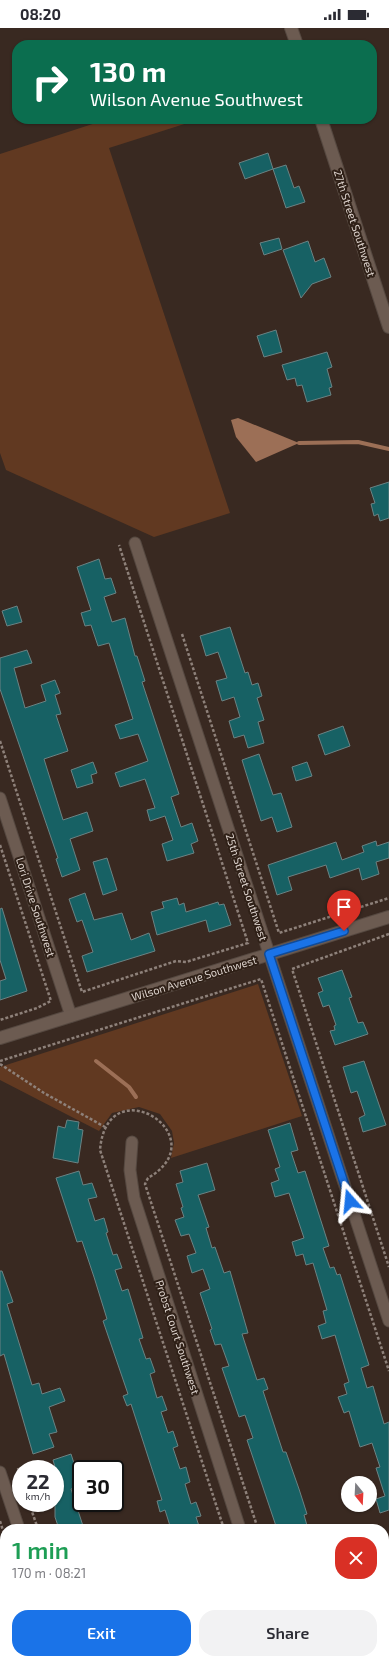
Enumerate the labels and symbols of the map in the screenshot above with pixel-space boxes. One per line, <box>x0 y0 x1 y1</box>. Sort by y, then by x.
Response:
street label: 27th Street Southwest <box>332 168 378 278</box>
street label: 25th Street Southwest <box>223 832 271 942</box>
street label: Lori Drive Southwest <box>14 856 58 958</box>
pin <box>327 890 361 931</box>
street label: Wilson Avenue Southwest <box>130 953 258 1003</box>
position arrow <box>329 1180 371 1222</box>
street label: Probst Court Southwest <box>153 1278 203 1396</box>
speed limit sign: 30 <box>72 1460 124 1512</box>
north arrow <box>341 1476 377 1512</box>

